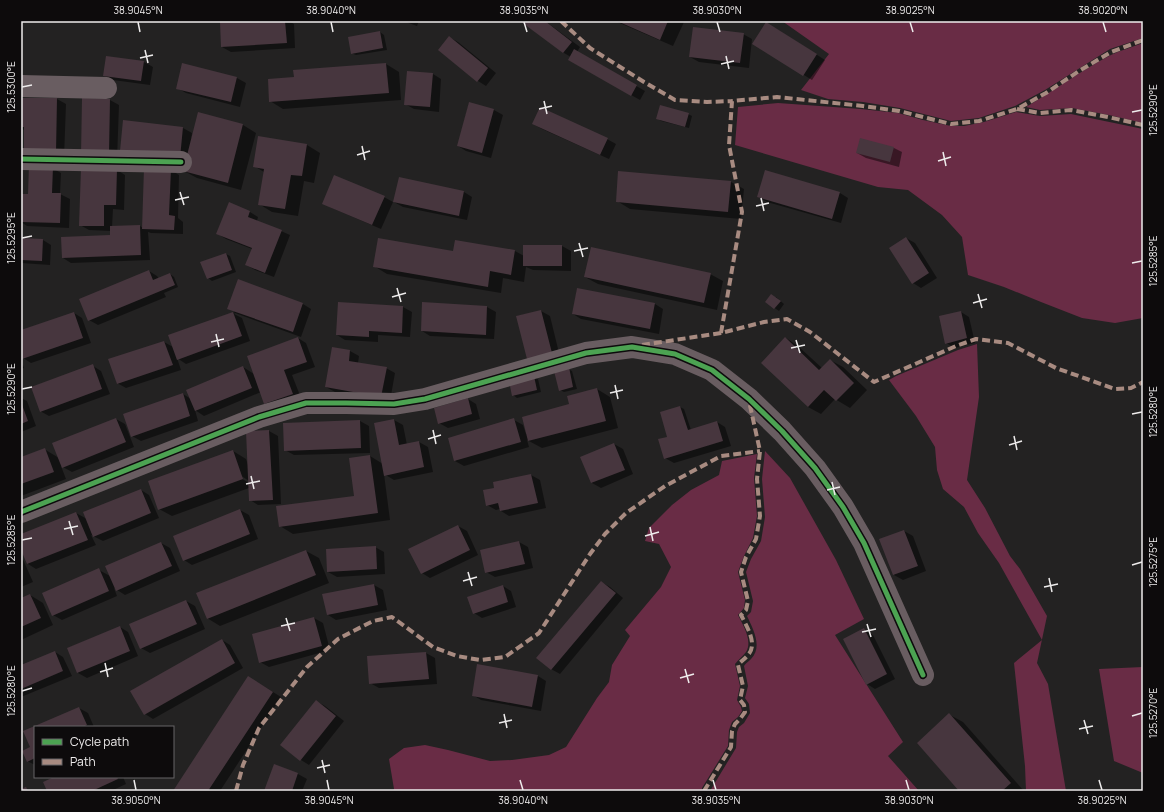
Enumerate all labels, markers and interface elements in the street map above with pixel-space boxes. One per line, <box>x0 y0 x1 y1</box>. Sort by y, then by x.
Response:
text: 38.9045°N <box>113 3 163 17</box>
text: 38.9040°N <box>306 3 356 17</box>
text: 38.9035°N <box>500 3 549 17</box>
text: 38.9030°N <box>692 3 742 17</box>
text: 38.9025°N <box>886 3 935 17</box>
text: 38.9020°N <box>1078 3 1128 17</box>
text: 125.5300°E <box>4 61 18 113</box>
text: 125.5290°E <box>1146 84 1160 136</box>
text: 125.5295°E <box>4 212 18 264</box>
text: 125.5285°E <box>1146 235 1160 286</box>
text: 125.5290°E <box>4 363 18 415</box>
text: 125.5280°E <box>1146 386 1160 438</box>
text: 125.5285°E <box>4 514 18 565</box>
text: 125.5275°E <box>1146 537 1160 587</box>
text: 125.5280°E <box>4 665 18 717</box>
text: 125.5270°E <box>1146 687 1160 738</box>
legend <box>34 726 174 778</box>
text: Cycle path <box>70 733 129 750</box>
text: Path <box>70 753 96 770</box>
text: 38.9050°N <box>111 793 161 807</box>
text: 38.9045°N <box>304 793 354 807</box>
text: 38.9040°N <box>498 793 548 807</box>
text: 38.9035°N <box>692 793 741 807</box>
text: 38.9030°N <box>884 793 934 807</box>
text: 38.9025°N <box>1078 793 1127 807</box>

